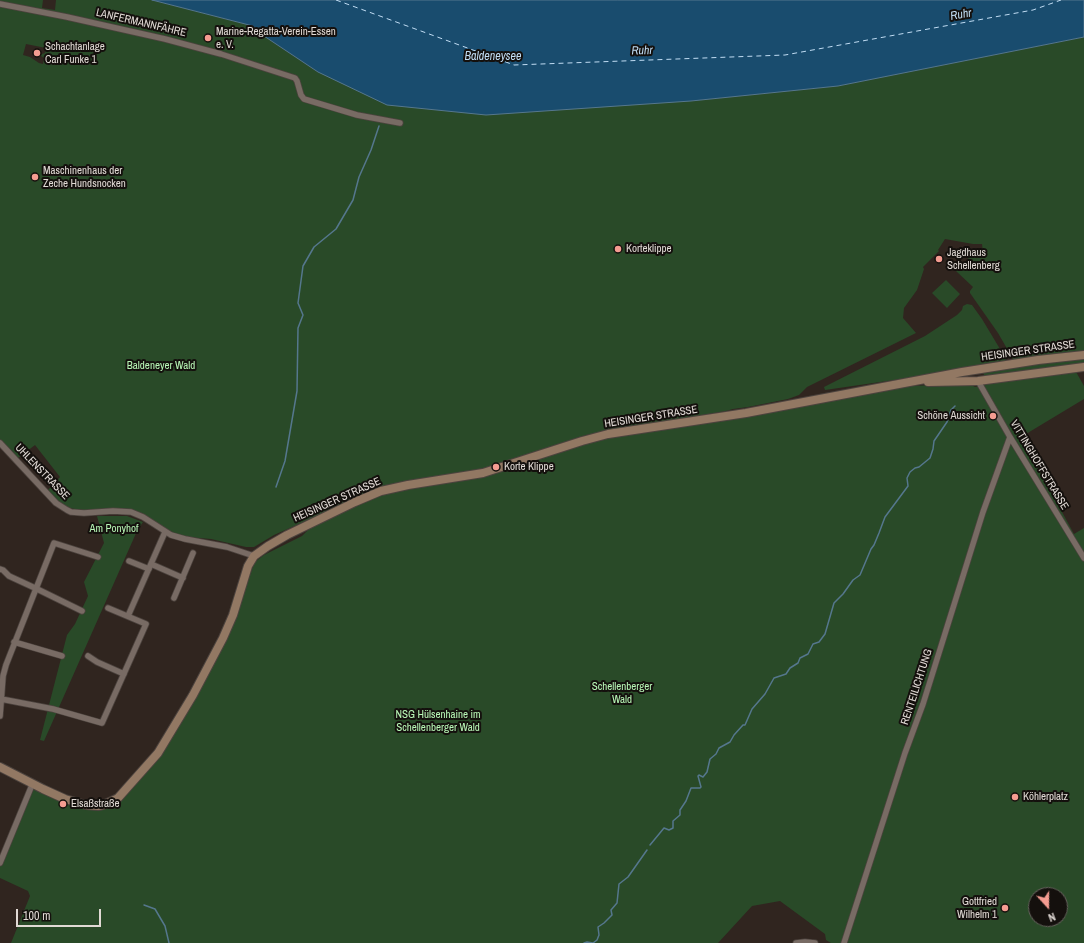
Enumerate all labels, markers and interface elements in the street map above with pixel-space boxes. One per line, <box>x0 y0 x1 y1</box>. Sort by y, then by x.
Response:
street label: LANFERMANNFÄHRE <box>95 6 187 40</box>
water label: Ruhr <box>949 6 973 24</box>
place label: Marine-Regatta-Verein-Essen e. V. <box>216 25 336 51</box>
marker: Marine-Regatta-Verein-Essen e. V. <box>203 33 213 43</box>
place label: Schachtanlage Carl Funke 1 <box>45 40 105 66</box>
water label: Ruhr <box>631 44 653 58</box>
marker: Schachtanlage Carl Funke 1 <box>32 48 42 58</box>
water label: Baldeneysee <box>465 50 521 64</box>
place label: Maschinenhaus der Zeche Hundsnocken <box>43 164 126 190</box>
marker: Maschinenhaus der Zeche Hundsnocken <box>30 172 40 182</box>
place label: Korteklippe <box>626 242 672 256</box>
marker: Korteklippe <box>613 244 623 254</box>
place label: Jagdhaus Schellenberg <box>947 246 1000 272</box>
marker: Jagdhaus Schellenberg <box>934 254 944 264</box>
street label: HEISINGER STRASSE <box>980 338 1076 364</box>
park label: Baldeneyer Wald <box>127 359 195 373</box>
street label: HEISINGER STRASSE <box>603 403 699 431</box>
place label: Schöne Aussicht <box>917 409 985 423</box>
marker: Schöne Aussicht <box>988 411 998 421</box>
street label: VITTINGHOFFSTRASSE <box>1007 418 1071 512</box>
street label: UHLENSTRASSE <box>12 441 72 503</box>
place label: Korte Klippe <box>504 460 554 474</box>
marker: Korte Klippe <box>491 462 501 472</box>
street label: HEISINGER STRASSE <box>291 475 383 525</box>
park label: Am Ponyhof <box>89 522 139 536</box>
street label: RENTEILICHTUNG <box>898 647 936 727</box>
park label: Schellenberger Wald <box>592 680 652 706</box>
park label: NSG Hülsenhaine im Schellenberger Wald <box>395 708 481 734</box>
place label: Köhlerplatz <box>1023 790 1068 804</box>
marker: Köhlerplatz <box>1010 792 1020 802</box>
place label: Elsaßstraße <box>71 797 120 811</box>
marker: Elsaßstraße <box>58 799 68 809</box>
north arrow <box>1028 887 1068 927</box>
place label: Gottfried Wilhelm 1 <box>957 895 997 921</box>
scale bar <box>18 901 103 927</box>
marker: Gottfried Wilhelm 1 <box>1000 903 1010 913</box>
text: 100 m <box>23 908 50 924</box>
text: N <box>1046 910 1057 925</box>

